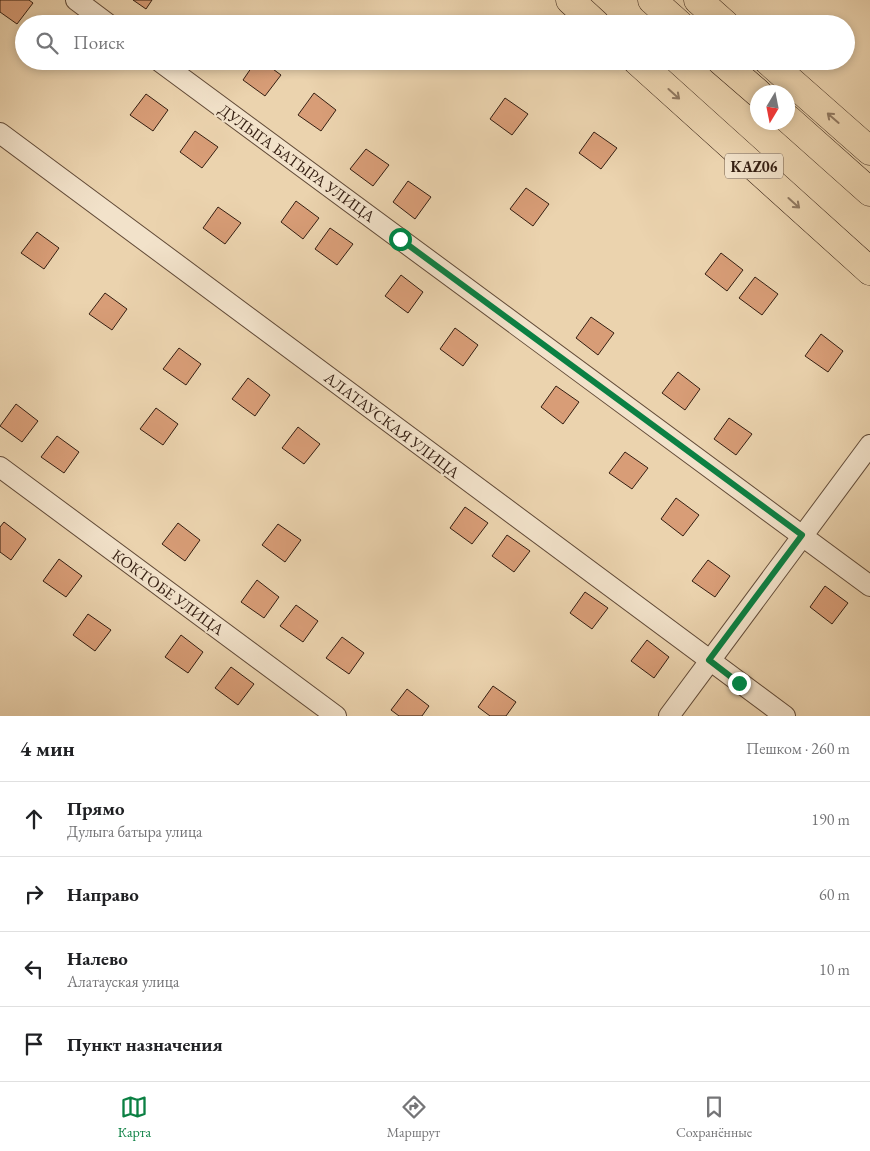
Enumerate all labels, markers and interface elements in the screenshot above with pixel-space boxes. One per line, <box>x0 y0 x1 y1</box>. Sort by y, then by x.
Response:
search box <box>15 15 855 70</box>
icon: search <box>33 29 61 57</box>
text: Поиск <box>73 30 125 55</box>
north arrow <box>750 85 795 130</box>
one-way arrow <box>667 88 680 100</box>
street label: ДУЛЫГА БАТЫРА УЛИЦА <box>215 99 380 227</box>
one-way arrow <box>827 113 840 124</box>
road number: KАZ06 <box>725 154 783 178</box>
one-way arrow <box>788 197 801 209</box>
route start <box>389 228 412 251</box>
street label: АЛАТАУСКАЯ УЛИЦА <box>319 366 465 483</box>
street label: КОКТОБЕ УЛИЦА <box>108 544 229 640</box>
route end <box>728 672 751 695</box>
text: 4 мин <box>20 735 75 762</box>
text: Пешком · 260 m <box>746 738 850 759</box>
text: Прямо <box>67 796 125 821</box>
icon: ahead <box>20 805 48 833</box>
text: 190 m <box>811 809 850 830</box>
text: Дулыга батыра улица <box>67 821 203 842</box>
icon: right <box>20 880 48 908</box>
text: Направо <box>67 882 139 907</box>
text: 60 m <box>819 884 850 905</box>
text: Налево <box>67 946 128 971</box>
icon: left <box>20 955 48 983</box>
text: 10 m <box>819 959 850 980</box>
text: Алатауская улица <box>67 971 179 992</box>
icon: arrive <box>20 1030 48 1058</box>
text: Пункт назначения <box>67 1032 223 1057</box>
tab: Карта <box>118 1093 151 1141</box>
tab: Маршрут <box>387 1093 440 1141</box>
tab: Сохранённые <box>676 1093 752 1141</box>

